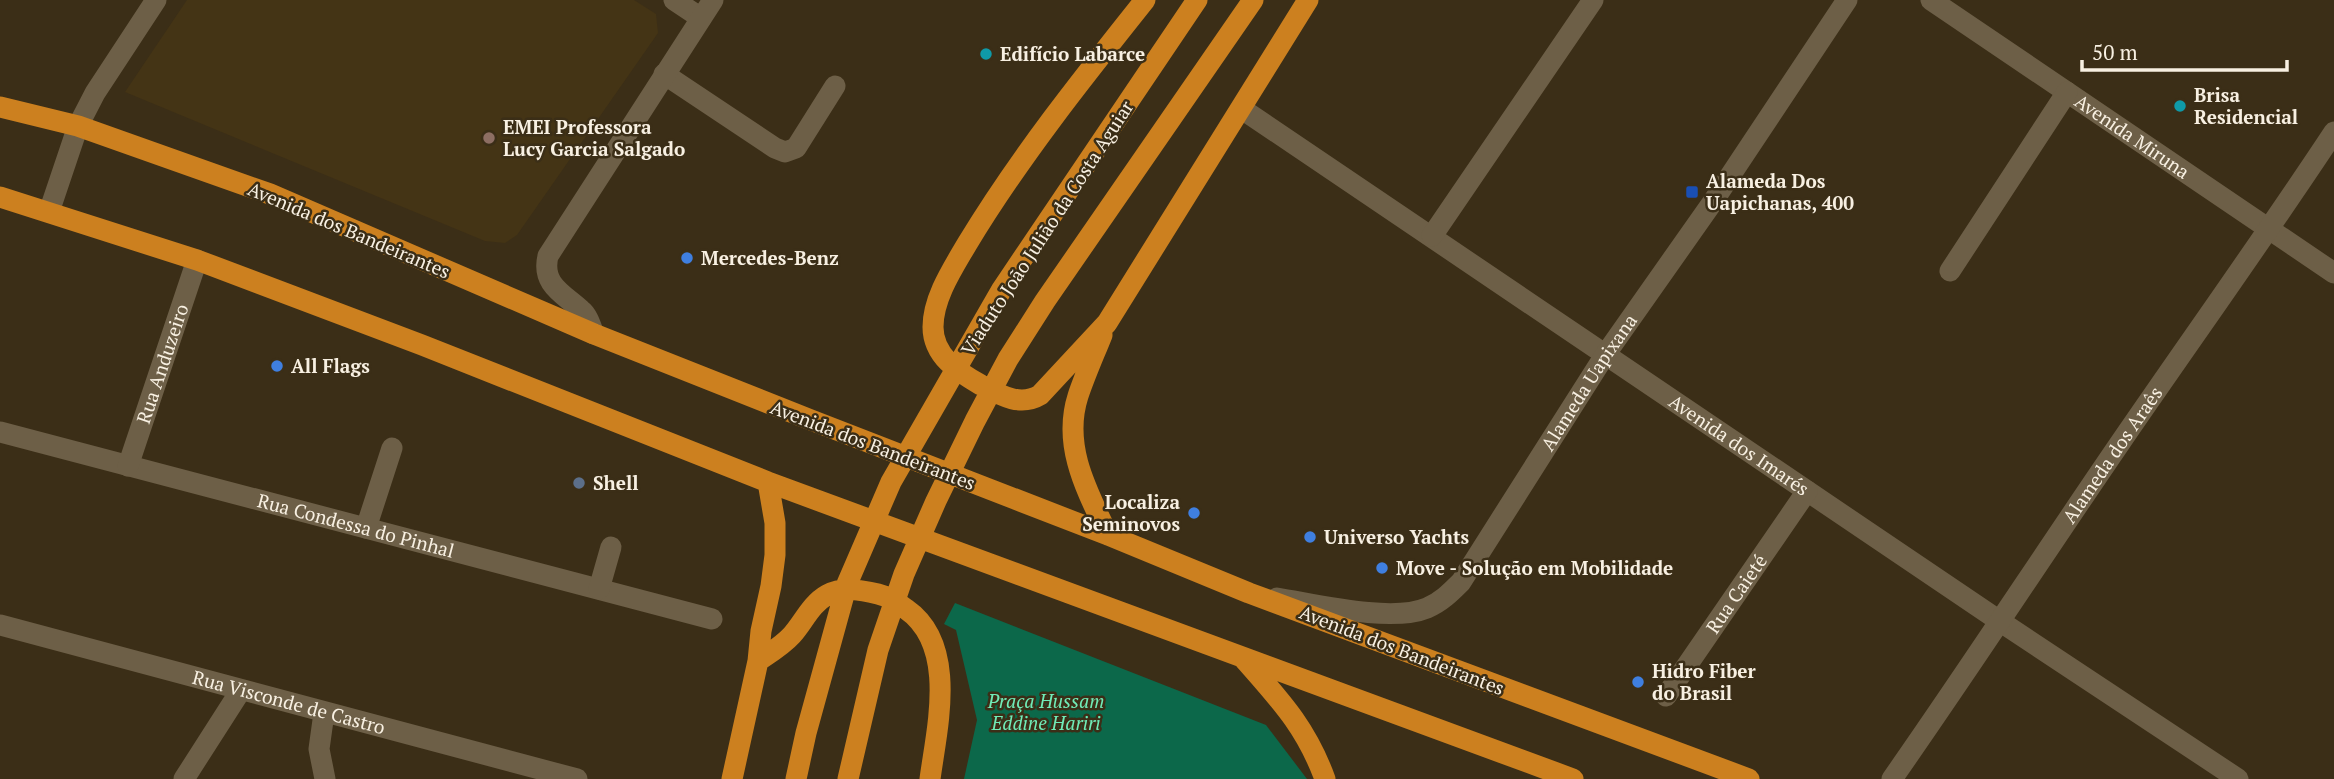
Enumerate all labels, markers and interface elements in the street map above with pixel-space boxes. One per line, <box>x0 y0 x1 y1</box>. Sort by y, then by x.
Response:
scale bar <box>2082 28 2287 72</box>
text: 50 m <box>2092 38 2138 66</box>
place label: Edifício Labarce <box>1000 41 1145 66</box>
marker: Edifício Labarce <box>978 46 994 62</box>
place label: Brisa Residencial <box>2194 82 2298 129</box>
street label: Avenida Miruna <box>2070 88 2195 184</box>
street label: Viaduto João Julião da Costa Aguiar <box>955 95 1139 360</box>
marker: Brisa Residencial <box>2172 98 2188 114</box>
place label: EMEI Professora Lucy Garcia Salgado <box>503 114 685 161</box>
marker: EMEI Professora Lucy Garcia Salgado <box>481 130 497 146</box>
place label: Alameda Dos Uapichanas, 400 <box>1706 168 1854 215</box>
street label: Avenida dos Bandeirantes <box>244 176 454 284</box>
marker: Alameda Dos Uapichanas, 400 <box>1684 184 1700 200</box>
place label: Mercedes-Benz <box>701 245 839 270</box>
marker: Mercedes-Benz <box>679 250 695 266</box>
street label: Rua Anduzeiro <box>130 300 193 427</box>
street label: Alameda Uapixana <box>1535 308 1642 455</box>
place label: All Flags <box>291 353 370 378</box>
marker: All Flags <box>269 358 285 374</box>
street label: Alameda dos Araês <box>2056 381 2168 528</box>
street label: Avenida dos Imarés <box>1664 388 1814 501</box>
street label: Avenida dos Bandeirantes <box>767 394 979 495</box>
place label: Shell <box>593 470 639 495</box>
marker: Shell <box>571 475 587 491</box>
street label: Rua Condessa do Pinhal <box>255 487 457 563</box>
place label: Localiza Seminovos <box>1082 489 1180 536</box>
marker: Localiza Seminovos <box>1186 505 1202 521</box>
place label: Universo Yachts <box>1324 524 1470 549</box>
marker: Universo Yachts <box>1302 529 1318 545</box>
street label: Rua Caieté <box>1700 549 1772 638</box>
place label: Move - Solução em Mobilidade <box>1396 555 1673 580</box>
marker: Move - Solução em Mobilidade <box>1374 560 1390 576</box>
street label: Avenida dos Bandeirantes <box>1296 599 1508 700</box>
place label: Hidro Fiber do Brasil <box>1652 658 1757 705</box>
street label: Rua Visconde de Castro <box>190 664 388 739</box>
marker: Hidro Fiber do Brasil <box>1630 674 1646 690</box>
park label: Praça Hussam Eddine Hariri <box>987 688 1104 735</box>

